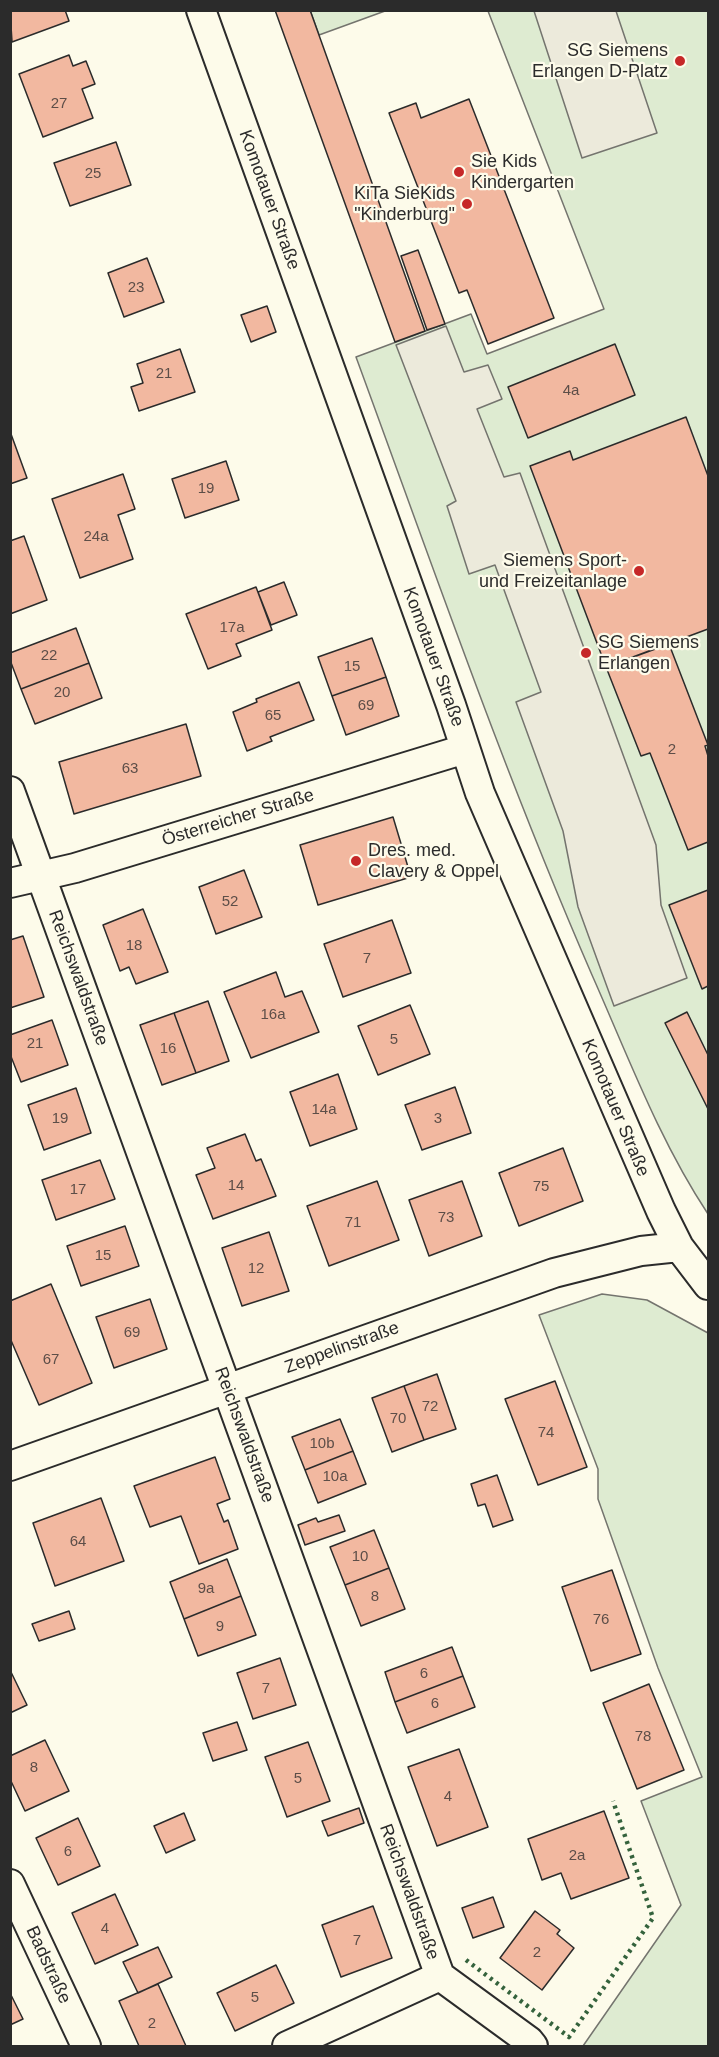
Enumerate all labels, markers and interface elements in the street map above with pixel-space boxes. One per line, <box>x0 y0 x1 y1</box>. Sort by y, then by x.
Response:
place label: SG Siemens Erlangen D-Platz <box>532 40 668 82</box>
marker: SG Siemens Erlangen D-Platz <box>673 54 687 68</box>
house number: 27 <box>51 95 67 113</box>
street label: Komotauer Straße <box>234 127 304 273</box>
place label: Sie Kids Kindergarten <box>471 151 574 194</box>
house number: 25 <box>85 165 101 183</box>
marker: Sie Kids Kindergarten <box>452 165 466 179</box>
place label: KiTa SieKids "Kinderburg" <box>354 183 455 226</box>
marker: KiTa SieKids "Kinderburg" <box>460 197 474 211</box>
house number: 23 <box>128 279 144 297</box>
house number: 21 <box>156 365 172 383</box>
house number: 4a <box>563 382 579 400</box>
house number: 19 <box>198 480 214 498</box>
house number: 24a <box>83 528 109 546</box>
place label: Siemens Sport- und Freizeitanlage <box>479 550 627 592</box>
marker: Siemens Sport- und Freizeitanlage <box>632 564 646 578</box>
street label: Komotauer Straße <box>398 584 468 730</box>
house number: 17a <box>219 619 245 637</box>
place label: SG Siemens Erlangen <box>598 632 699 674</box>
marker: SG Siemens Erlangen <box>579 646 593 660</box>
house number: 22 <box>41 647 57 665</box>
house number: 15 <box>344 658 360 676</box>
house number: 20 <box>54 684 70 702</box>
house number: 69 <box>358 697 374 715</box>
house number: 65 <box>265 707 281 725</box>
house number: 2 <box>668 741 676 759</box>
house number: 63 <box>122 760 138 778</box>
street label: Österreicher Straße <box>159 785 317 851</box>
place label: Dres. med. Clavery & Oppel <box>368 840 499 882</box>
marker: Dres. med. Clavery & Oppel <box>349 854 363 868</box>
house number: 52 <box>222 893 238 911</box>
street label: Reichswaldstraße <box>43 907 113 1049</box>
house number: 18 <box>126 937 142 955</box>
house number: 7 <box>363 950 371 968</box>
house number: 16a <box>260 1006 286 1024</box>
house number: 5 <box>390 1031 398 1049</box>
house number: 21 <box>27 1035 43 1053</box>
street label: Komotauer Straße <box>576 1036 654 1180</box>
house number: 16 <box>160 1040 176 1058</box>
house number: 14a <box>311 1101 337 1119</box>
house number: 19 <box>52 1110 68 1128</box>
house number: 3 <box>434 1110 442 1128</box>
house number: 14 <box>228 1177 244 1195</box>
house number: 75 <box>533 1178 549 1196</box>
house number: 17 <box>70 1181 86 1199</box>
house number: 73 <box>438 1209 454 1227</box>
house number: 71 <box>345 1214 361 1232</box>
house number: 15 <box>95 1247 111 1265</box>
house number: 12 <box>248 1260 264 1278</box>
street label: Zeppelinstraße <box>282 1317 402 1379</box>
house number: 69 <box>124 1324 140 1342</box>
house number: 67 <box>43 1351 59 1369</box>
street label: Reichswaldstraße <box>209 1364 279 1506</box>
house number: 72 <box>422 1398 438 1416</box>
house number: 70 <box>390 1410 406 1428</box>
house number: 74 <box>538 1424 554 1442</box>
house number: 10b <box>309 1435 335 1453</box>
house number: 10a <box>322 1468 348 1486</box>
house number: 64 <box>70 1533 86 1551</box>
house number: 10 <box>352 1548 368 1566</box>
house number: 9a <box>198 1580 214 1598</box>
house number: 8 <box>371 1588 379 1606</box>
house number: 76 <box>593 1611 609 1629</box>
house number: 9 <box>216 1618 224 1636</box>
house number: 6 <box>420 1665 428 1683</box>
house number: 7 <box>262 1680 270 1698</box>
house number: 6 <box>431 1695 439 1713</box>
house number: 78 <box>635 1728 651 1746</box>
house number: 8 <box>30 1759 38 1777</box>
house number: 5 <box>294 1770 302 1788</box>
house number: 4 <box>444 1788 452 1806</box>
street label: Reichswaldstraße <box>374 1821 444 1963</box>
house number: 6 <box>64 1843 72 1861</box>
house number: 2a <box>569 1847 585 1865</box>
house number: 4 <box>101 1920 109 1938</box>
street label: Badstraße <box>21 1923 75 2007</box>
house number: 7 <box>353 1932 361 1950</box>
house number: 2 <box>533 1944 541 1962</box>
house number: 5 <box>251 1989 259 2007</box>
house number: 2 <box>148 2015 156 2033</box>

